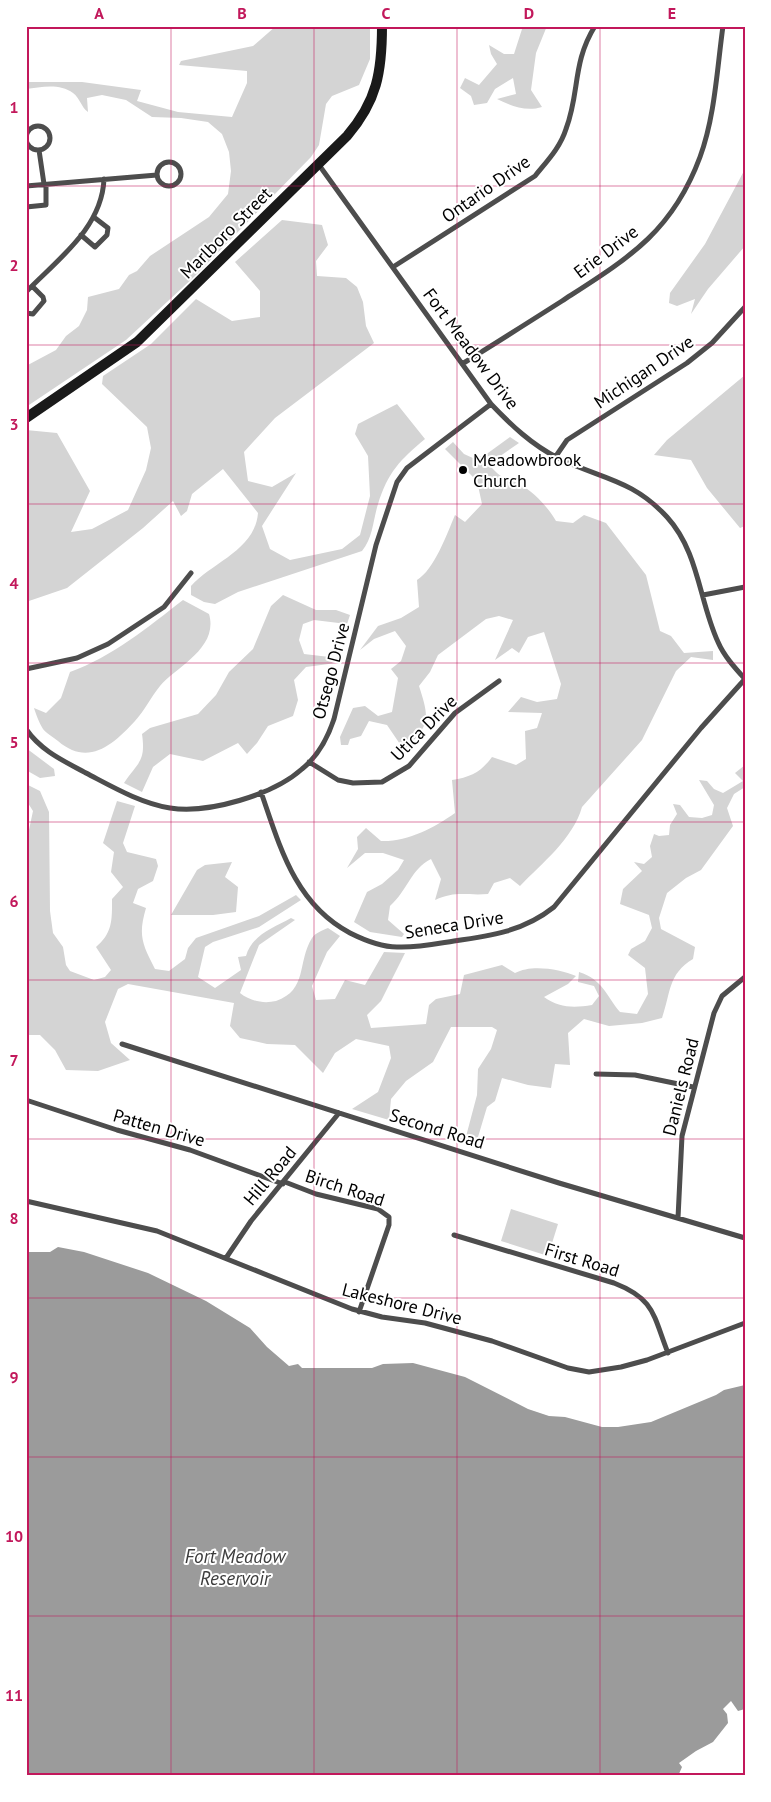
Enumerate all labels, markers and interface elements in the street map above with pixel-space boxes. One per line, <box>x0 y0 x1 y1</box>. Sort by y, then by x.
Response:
text: A <box>94 3 104 23</box>
text: B <box>237 3 247 23</box>
text: C <box>382 3 391 23</box>
text: D <box>524 3 534 23</box>
text: E <box>668 3 676 23</box>
text: 1 <box>9 97 19 117</box>
street label: Ontario Drive <box>437 150 534 228</box>
street label: Marlboro Street <box>175 182 276 283</box>
street label: Erie Drive <box>569 220 643 283</box>
text: 2 <box>9 255 19 275</box>
street label: Fort Meadow Drive <box>418 284 524 414</box>
street label: Michigan Drive <box>589 330 698 413</box>
text: 3 <box>9 414 19 434</box>
place label: Meadowbrook Church <box>473 448 582 492</box>
marker: Meadowbrook Church <box>457 464 469 476</box>
text: 4 <box>9 573 19 593</box>
street label: Otsego Drive <box>307 620 354 722</box>
street label: Utica Drive <box>386 690 462 766</box>
text: 5 <box>9 732 19 752</box>
text: 6 <box>9 891 19 911</box>
street label: Seneca Drive <box>403 905 505 944</box>
street label: Daniels Road <box>657 1035 704 1138</box>
text: 7 <box>9 1050 19 1070</box>
street label: Patten Drive <box>111 1103 208 1152</box>
street label: Second Road <box>387 1103 488 1154</box>
street label: Hill Road <box>238 1141 301 1210</box>
street label: Birch Road <box>302 1164 388 1211</box>
text: 8 <box>9 1208 19 1228</box>
street label: First Road <box>542 1237 622 1282</box>
street label: Lakeshore Drive <box>340 1277 465 1330</box>
text: 9 <box>9 1367 19 1387</box>
text: 10 <box>5 1526 23 1546</box>
water label: Fort Meadow Reservoir <box>185 1544 287 1590</box>
text: 11 <box>5 1685 23 1705</box>

